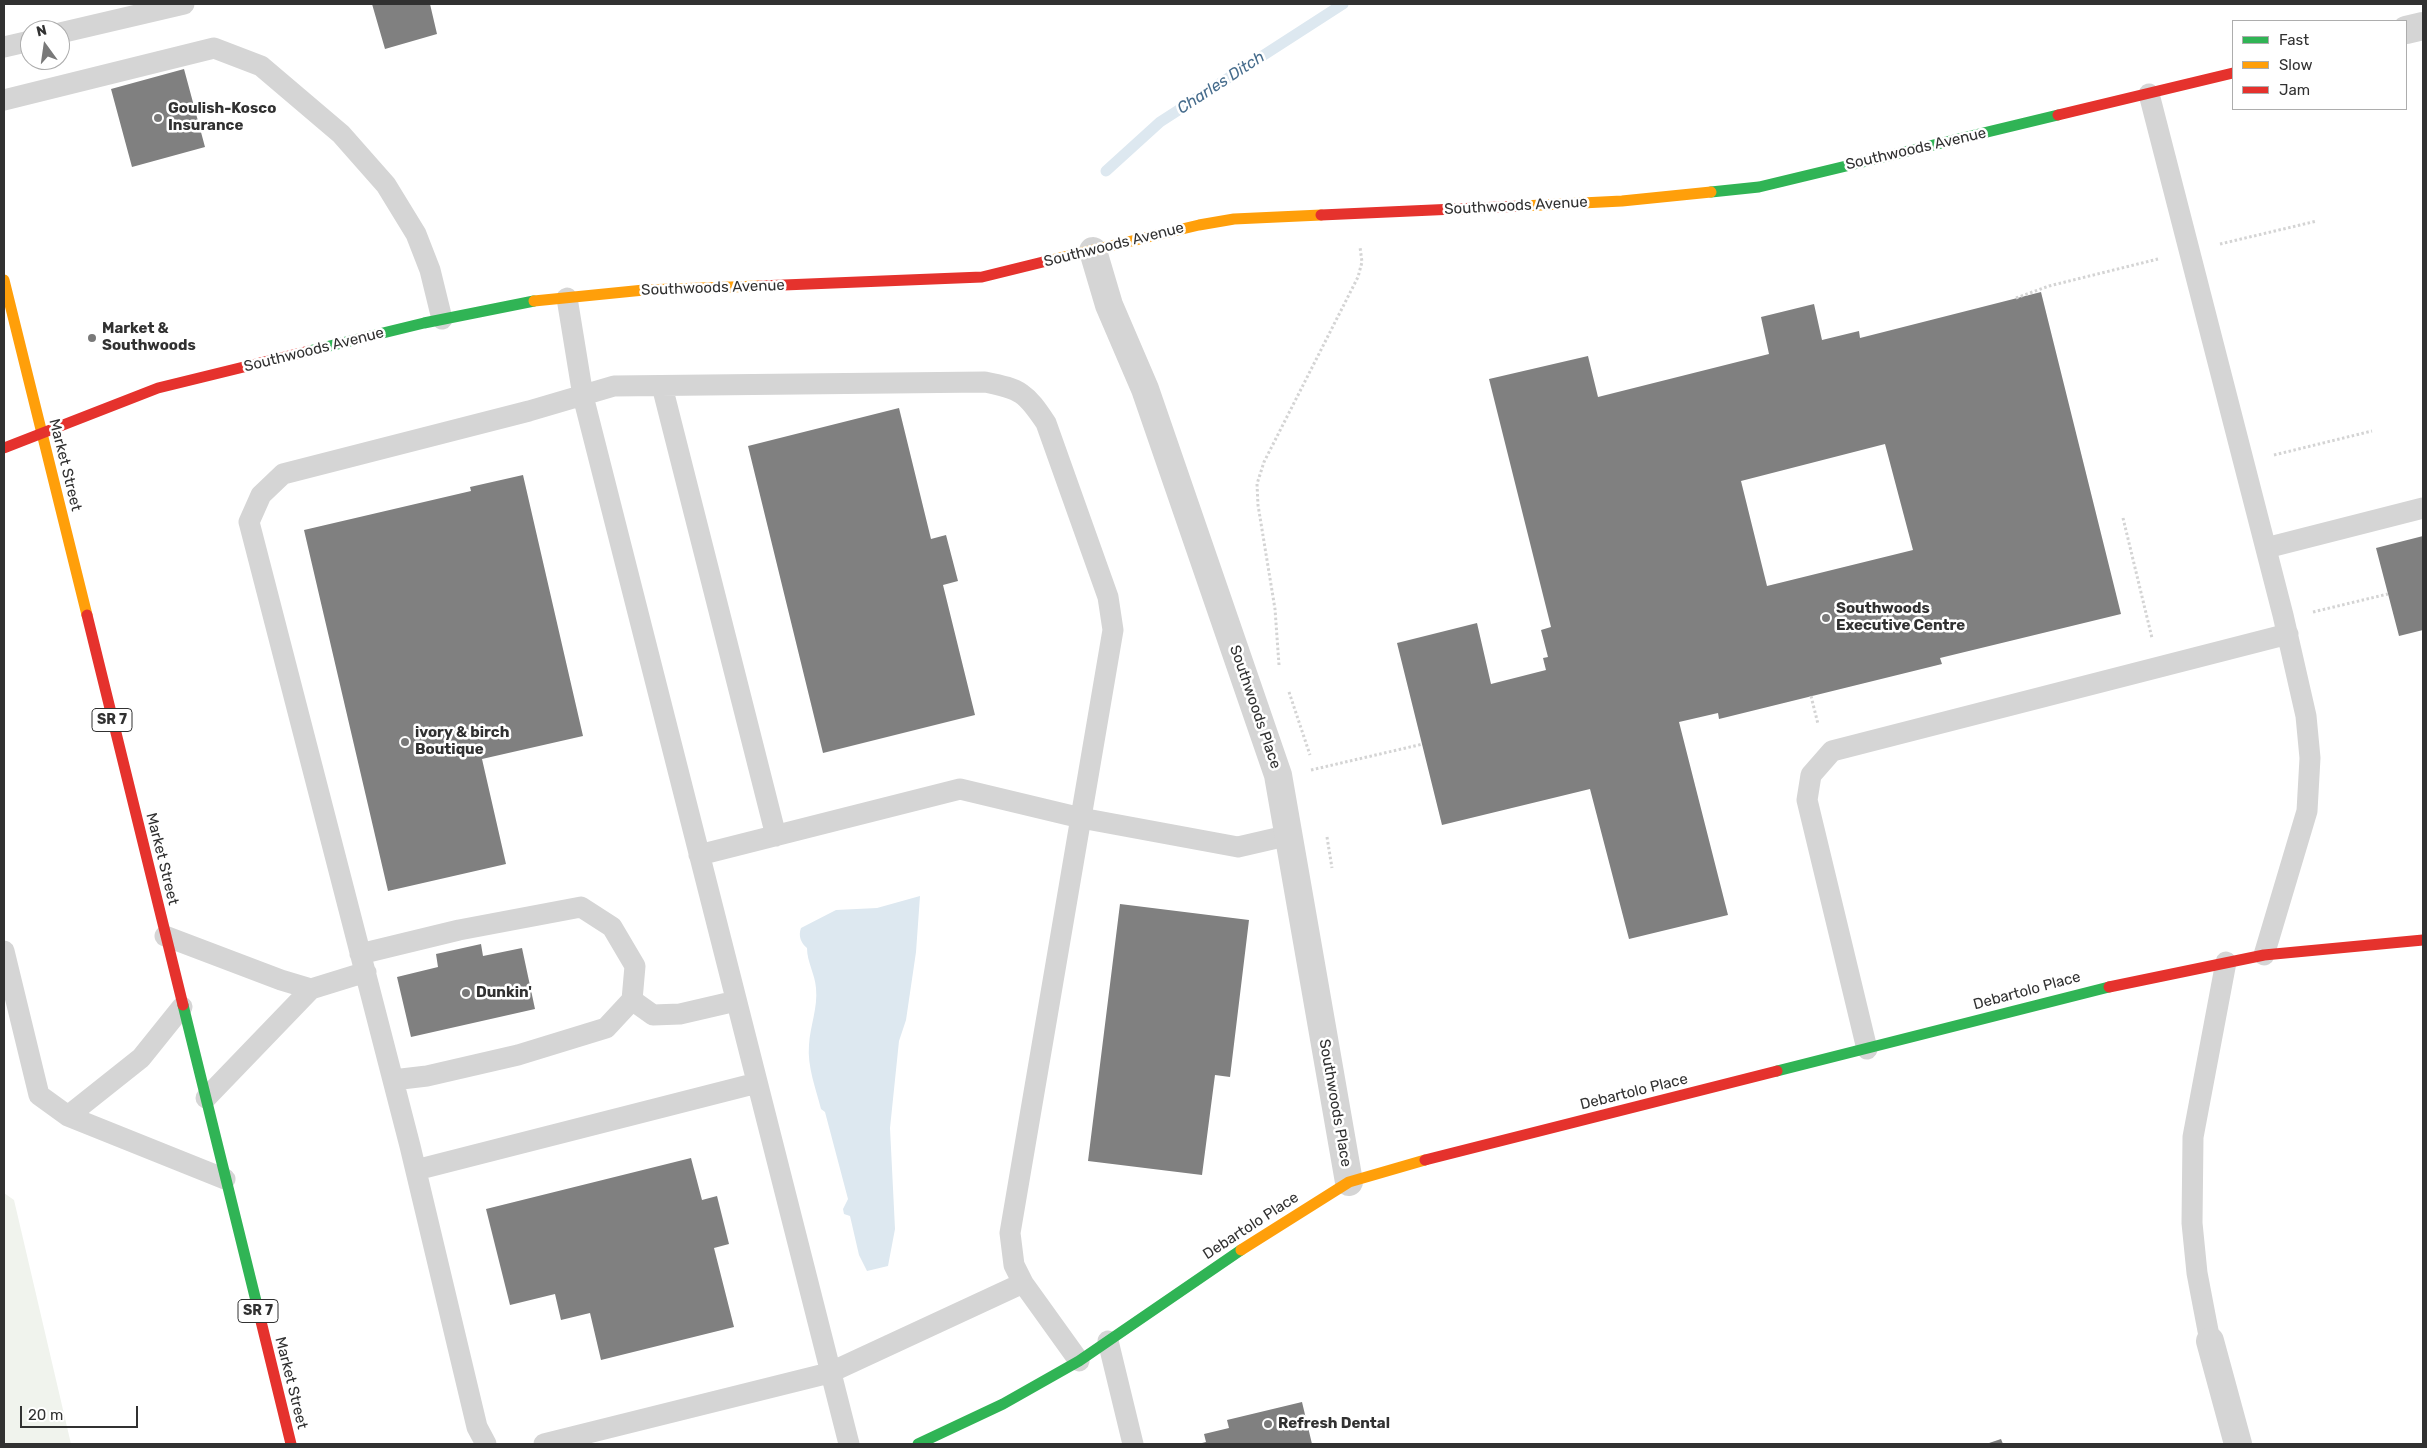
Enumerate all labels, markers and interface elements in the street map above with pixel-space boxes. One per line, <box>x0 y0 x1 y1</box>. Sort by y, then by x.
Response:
north arrow <box>20 20 70 70</box>
legend <box>2232 20 2407 110</box>
text: N <box>35 21 48 40</box>
text: Fast <box>2279 31 2309 49</box>
water label: Charles Ditch <box>1174 48 1268 118</box>
text: Slow <box>2279 56 2312 74</box>
text: Jam <box>2279 81 2310 99</box>
place label: Goulish-Kosco Insurance <box>168 100 276 135</box>
marker: Goulish-Kosco Insurance <box>152 112 164 124</box>
street label: Southwoods Avenue <box>1844 124 1988 174</box>
street label: Southwoods Avenue <box>1444 193 1588 219</box>
street label: Southwoods Avenue <box>1042 219 1186 271</box>
street label: Southwoods Avenue <box>641 276 785 300</box>
place label: Market & Southwoods <box>102 320 196 355</box>
street label: Southwoods Avenue <box>242 324 386 376</box>
marker: Market & Southwoods <box>86 332 98 344</box>
street label: Market Street <box>45 417 85 513</box>
place label: Southwoods Executive Centre <box>1836 600 1965 635</box>
marker: Southwoods Executive Centre <box>1820 612 1832 624</box>
street label: Southwoods Place <box>1225 643 1285 771</box>
road number: SR 7 <box>92 708 132 732</box>
place label: ivory & birch Boutique <box>415 724 509 759</box>
marker: ivory & birch Boutique <box>399 736 411 748</box>
street label: Market Street <box>142 811 182 907</box>
street label: Debartolo Place <box>1971 968 2083 1014</box>
place label: Dunkin' <box>476 984 532 1002</box>
marker: Dunkin' <box>460 987 472 999</box>
street label: Southwoods Place <box>1315 1038 1355 1168</box>
street label: Debartolo Place <box>1578 1070 1690 1114</box>
street label: Debartolo Place <box>1200 1188 1302 1264</box>
road number: SR 7 <box>238 1300 278 1322</box>
street label: Market Street <box>271 1335 311 1431</box>
scale bar <box>22 1396 140 1428</box>
text: 20 m <box>28 1406 63 1424</box>
place label: Refresh Dental <box>1278 1415 1390 1433</box>
marker: Refresh Dental <box>1262 1418 1274 1430</box>

